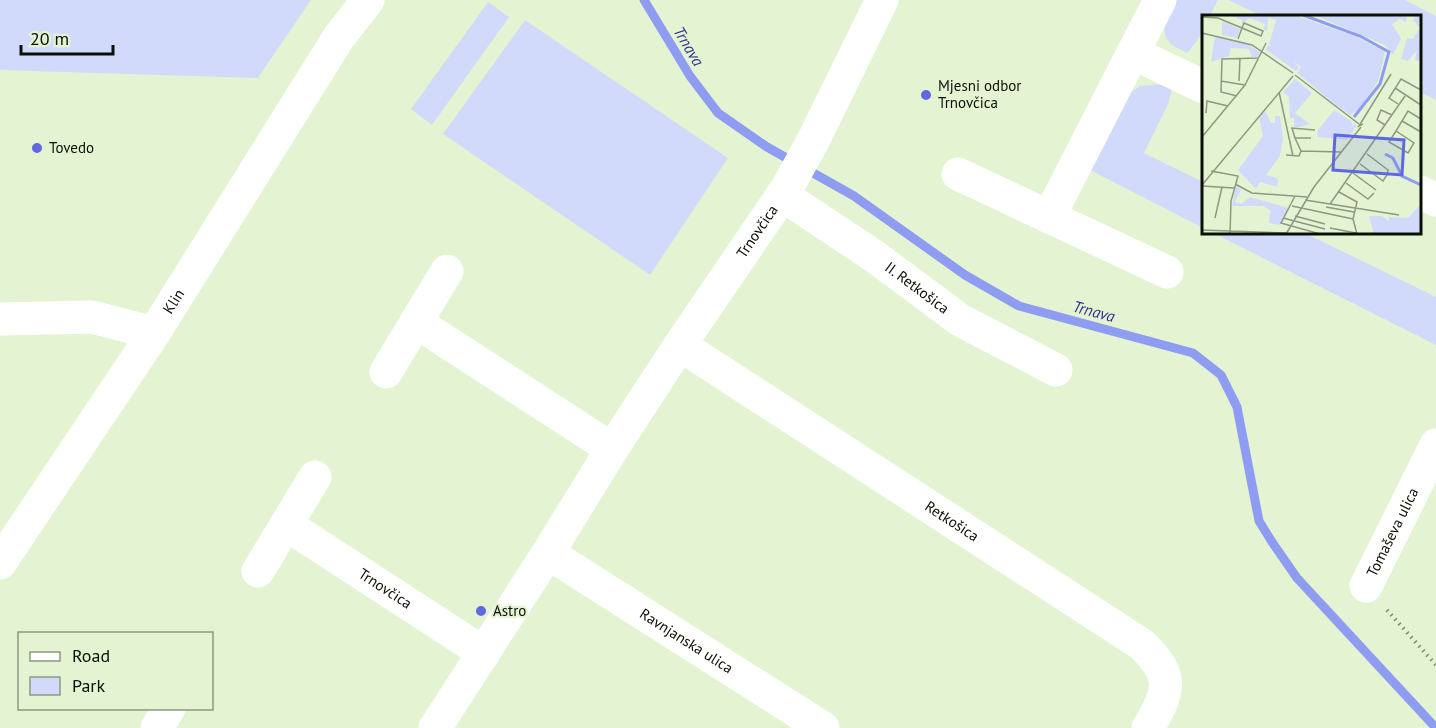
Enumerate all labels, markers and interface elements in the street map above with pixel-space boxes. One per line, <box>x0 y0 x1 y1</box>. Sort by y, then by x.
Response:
inset map <box>1202 15 1421 234</box>
scale bar <box>21 18 112 56</box>
water label: Trnava <box>669 23 709 70</box>
text: 20 m <box>30 27 69 50</box>
place label: Mjesni odbor Trnovčica <box>938 76 1021 112</box>
marker: Mjesni odbor Trnovčica <box>919 88 933 102</box>
place label: Tovedo <box>49 138 94 157</box>
marker: Tovedo <box>30 141 44 155</box>
street label: Trnovčica <box>732 201 782 261</box>
street label: II. Retkošica <box>881 257 953 318</box>
street label: Klin <box>158 285 188 317</box>
water label: Trnava <box>1071 296 1117 326</box>
street label: Tomaševa ulica <box>1362 484 1422 580</box>
street label: Retkošica <box>922 496 983 545</box>
street label: Trnovčica <box>355 564 416 613</box>
place label: Astro <box>493 601 526 620</box>
marker: Astro <box>474 604 488 618</box>
street label: Ravnjanska ulica <box>636 604 737 677</box>
legend <box>18 632 213 710</box>
text: Road <box>72 644 110 667</box>
text: Park <box>72 674 105 697</box>

